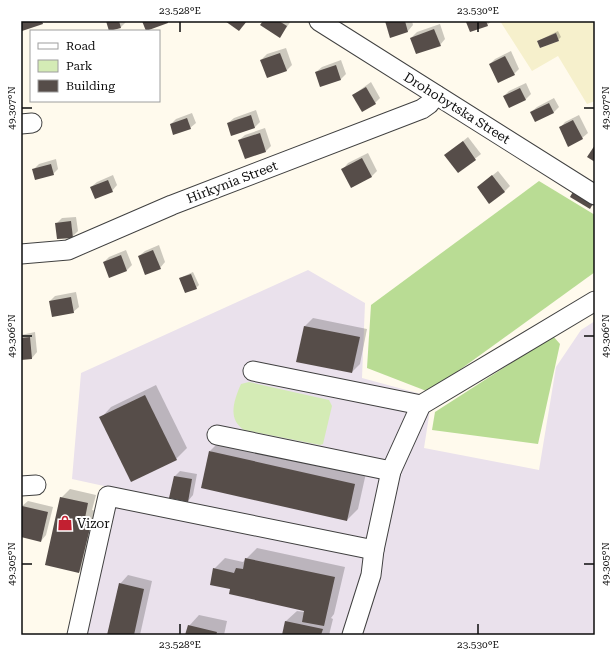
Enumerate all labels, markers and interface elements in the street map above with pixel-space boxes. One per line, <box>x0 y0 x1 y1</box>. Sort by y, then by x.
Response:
text: 23.528°E <box>159 5 201 16</box>
text: 23.530°E <box>457 5 499 16</box>
legend <box>30 30 160 102</box>
text: Road <box>66 39 96 53</box>
text: Park <box>66 59 93 73</box>
street label: Drohobytska Street <box>401 69 513 147</box>
text: Building <box>66 79 115 93</box>
text: 49.307°N <box>6 86 17 130</box>
text: 49.307°N <box>600 86 611 130</box>
street label: Hirkynia Street <box>184 158 280 206</box>
text: 49.306°N <box>6 314 17 358</box>
text: 49.306°N <box>600 314 611 358</box>
shop icon: Vizor <box>56 514 74 532</box>
place label: Vizor <box>77 516 110 531</box>
text: 49.305°N <box>6 542 17 586</box>
text: 49.305°N <box>600 542 611 586</box>
text: 23.528°E <box>159 639 201 650</box>
text: 23.530°E <box>457 639 499 650</box>

